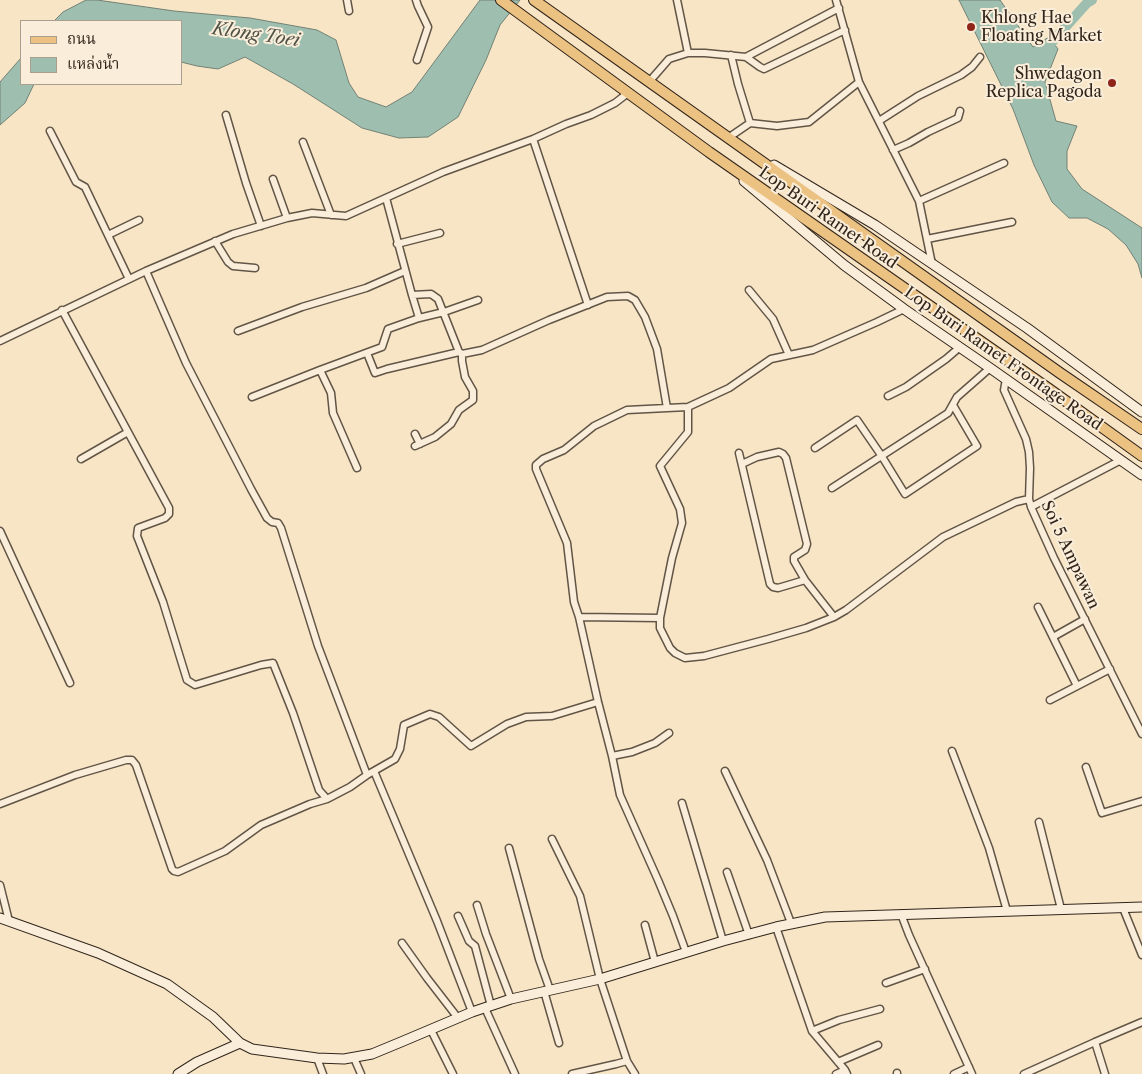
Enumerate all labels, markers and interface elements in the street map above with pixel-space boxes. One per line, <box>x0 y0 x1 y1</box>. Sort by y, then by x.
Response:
place label: Khlong Hae Floating Market <box>981 8 1102 46</box>
water label: Klong Toei <box>211 18 301 52</box>
legend <box>20 20 182 85</box>
marker: Khlong Hae Floating Market <box>965 21 977 33</box>
text: ถนน <box>67 29 96 48</box>
text: แหล่งน้ำ <box>67 54 119 73</box>
place label: Shwedagon Replica Pagoda <box>986 64 1102 102</box>
marker: Shwedagon Replica Pagoda <box>1106 77 1118 89</box>
street label: Lop Buri Ramet Road <box>755 163 901 273</box>
street label: Lop Buri Ramet Frontage Road <box>900 283 1106 435</box>
street label: Soi 5 Ampawan <box>1037 498 1103 612</box>

